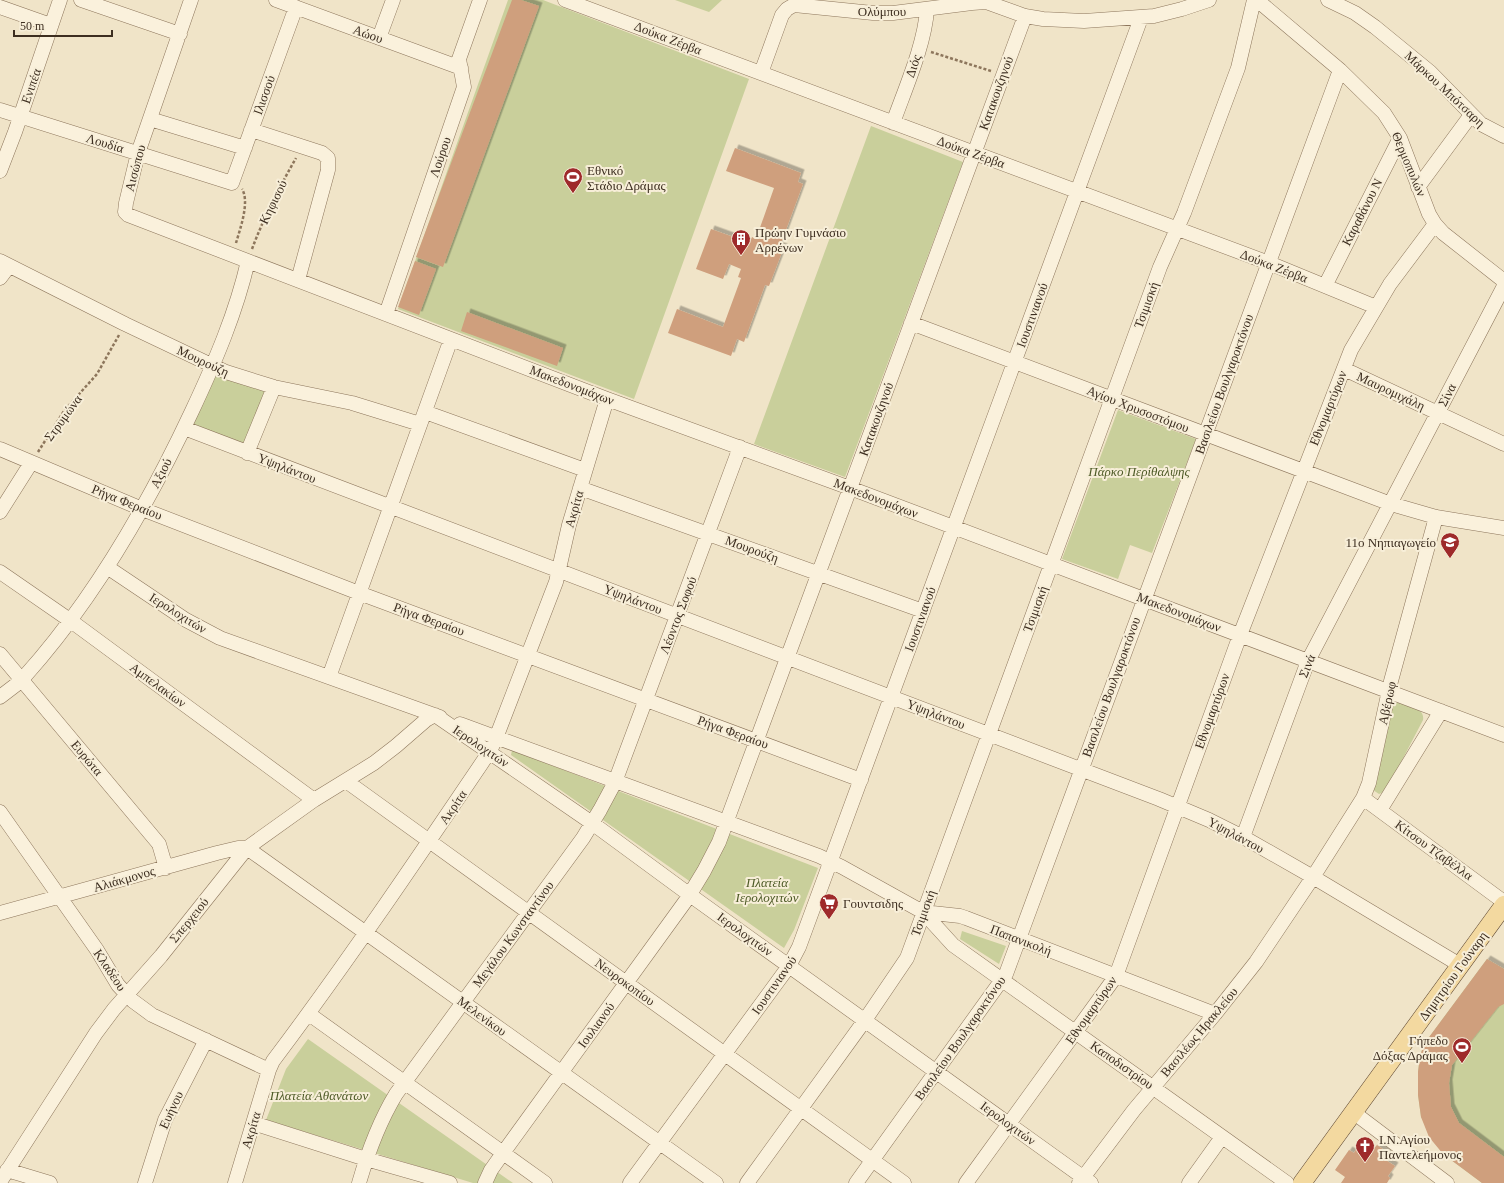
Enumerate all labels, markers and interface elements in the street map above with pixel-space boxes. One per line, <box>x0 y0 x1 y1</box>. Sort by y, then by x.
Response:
street label: Ολύμπου <box>858 4 906 19</box>
scale bar <box>14 12 112 38</box>
street label: Δούκα Ζέρβα <box>632 18 704 58</box>
text: 50 m <box>20 19 45 33</box>
street label: Αώου <box>351 22 385 46</box>
street label: Μάρκου Μπότσαρη <box>1402 48 1488 130</box>
street label: Διός <box>902 52 924 80</box>
street label: Κατακουζηνού <box>976 54 1016 132</box>
street label: Ενιπέα <box>18 66 44 106</box>
street label: Ιλισσού <box>250 73 278 117</box>
street label: Λουδία <box>84 130 126 156</box>
street label: Θερμοπυλών <box>1389 130 1429 199</box>
street label: Δούκα Ζέρβα <box>935 133 1007 171</box>
street label: Λούρου <box>426 135 454 179</box>
street label: Αισώπου <box>122 143 148 193</box>
place label: Εθνικό Στάδιο Δράμας <box>587 163 666 193</box>
sports icon: Εθνικό Στάδιο Δράμας <box>562 166 584 194</box>
street label: Καραθάνου Ν <box>1339 175 1386 248</box>
street label: Κηφισού <box>256 178 290 226</box>
place label: Πρώην Γυμνάσιο Αρρένων <box>755 225 846 255</box>
building icon: Πρώην Γυμνάσιο Αρρένων <box>730 228 752 256</box>
street label: Δούκα Ζέρβα <box>1238 246 1310 286</box>
street label: Ιουστινιανού <box>1013 280 1051 350</box>
street label: Τσιμισκή <box>1131 280 1161 330</box>
street label: Βασιλείου Βουλγαροκτόνου <box>1192 312 1256 456</box>
street label: Μουρούζη <box>175 342 232 380</box>
street label: Μακεδονομάχων <box>528 362 616 408</box>
street label: Εθνομαρτύρων <box>1306 368 1350 448</box>
street label: Μαυρομιχάλη <box>1355 369 1428 413</box>
street label: Κατακουζηνού <box>856 380 896 458</box>
street label: Σίνα <box>1435 381 1459 409</box>
street label: Αγίου Χρυσοστόμου <box>1085 383 1191 435</box>
street label: Στρυμώνα <box>41 392 85 444</box>
street label: Υψηλάντου <box>256 450 318 486</box>
street label: Αξιού <box>147 456 175 490</box>
park label: Πάρκο Περίθαλψης <box>1087 464 1190 479</box>
street label: Μακεδονομάχων <box>832 475 920 521</box>
street label: Ρήγα Φεραίου <box>90 481 164 523</box>
street label: Ακρίτα <box>562 489 586 529</box>
school or university icon: 11ο Νηπιαγωγείο <box>1439 531 1461 559</box>
street label: Μουρούζη <box>723 532 781 566</box>
place label: 11ο Νηπιαγωγείο <box>1345 535 1436 550</box>
street label: Λέοντος Σοφού <box>656 574 700 656</box>
street label: Υψηλάντου <box>602 581 664 617</box>
street label: Ιουστινιανού <box>901 584 939 654</box>
street label: Τσιμισκή <box>1020 584 1050 634</box>
street label: Μακεδονομάχων <box>1135 589 1223 635</box>
street label: Ιερολοχιτών <box>147 590 209 637</box>
street label: Ρήγα Φεραίου <box>391 599 467 639</box>
street label: Βασιλείου Βουλγαροκτόνου <box>1079 615 1143 759</box>
street label: Σινά <box>1295 652 1319 680</box>
street label: Αμπελακίων <box>127 660 189 711</box>
street label: Εθνομαρτύρων <box>1191 671 1233 751</box>
street label: Αβέρωφ <box>1375 680 1399 726</box>
street label: Υψηλάντου <box>905 696 967 732</box>
street label: Ρήγα Φεραίου <box>695 712 771 752</box>
street label: Ιερολοχιτών <box>450 722 512 770</box>
street label: Ευρώτα <box>68 737 106 779</box>
street label: Ακρίτα <box>436 787 470 827</box>
street label: Υψηλάντου <box>1205 814 1267 856</box>
street label: Κίτσου Τζαβέλλα <box>1392 817 1476 883</box>
street label: Αλιάκμονος <box>91 863 157 895</box>
park label: Πλατεία Ιερολοχιτών <box>735 875 799 905</box>
street label: Μεγάλου Κωνσταντίνου <box>469 878 557 990</box>
street label: Τσιμισκή <box>908 888 938 938</box>
supermarket icon: Γουντσιδης <box>818 892 840 920</box>
street label: Σπερχειού <box>166 894 212 946</box>
place label: Γουντσιδης <box>843 896 904 911</box>
street label: Ιερολοχιτών <box>714 909 776 959</box>
street label: Παπανικολή <box>988 921 1054 959</box>
street label: Δημητρίου Γούναρη <box>1416 928 1491 1024</box>
street label: Κλαδέου <box>91 946 129 994</box>
street label: Ιουστινιανού <box>748 953 800 1017</box>
street label: Νευροκοπίου <box>592 955 658 1009</box>
street label: Βασιλείου Βουλγαροκτόνου <box>911 973 1009 1103</box>
street label: Εθνομαρτύρων <box>1062 973 1120 1047</box>
street label: Βασιλέως Ηρακλείου <box>1157 984 1241 1080</box>
street label: Μελενίκου <box>454 993 510 1039</box>
street label: Ιουλιανού <box>574 999 618 1051</box>
place label: Γήπεδο Δόξας Δράμας <box>1373 1033 1449 1063</box>
sports icon: Γήπεδο Δόξας Δράμας <box>1451 1036 1473 1064</box>
street label: Καποδιστρίου <box>1088 1038 1156 1092</box>
park label: Πλατεία Αθανάτων <box>269 1088 368 1103</box>
street label: Ευήνου <box>156 1089 186 1131</box>
street label: Ιερολοχιτών <box>977 1098 1039 1148</box>
street label: Ακρίτα <box>238 1109 264 1150</box>
place label: Ι.Ν.Αγίου Παντελεήμονος <box>1379 1132 1462 1162</box>
church icon: Ι.Ν.Αγίου Παντελεήμονος <box>1354 1135 1376 1163</box>

